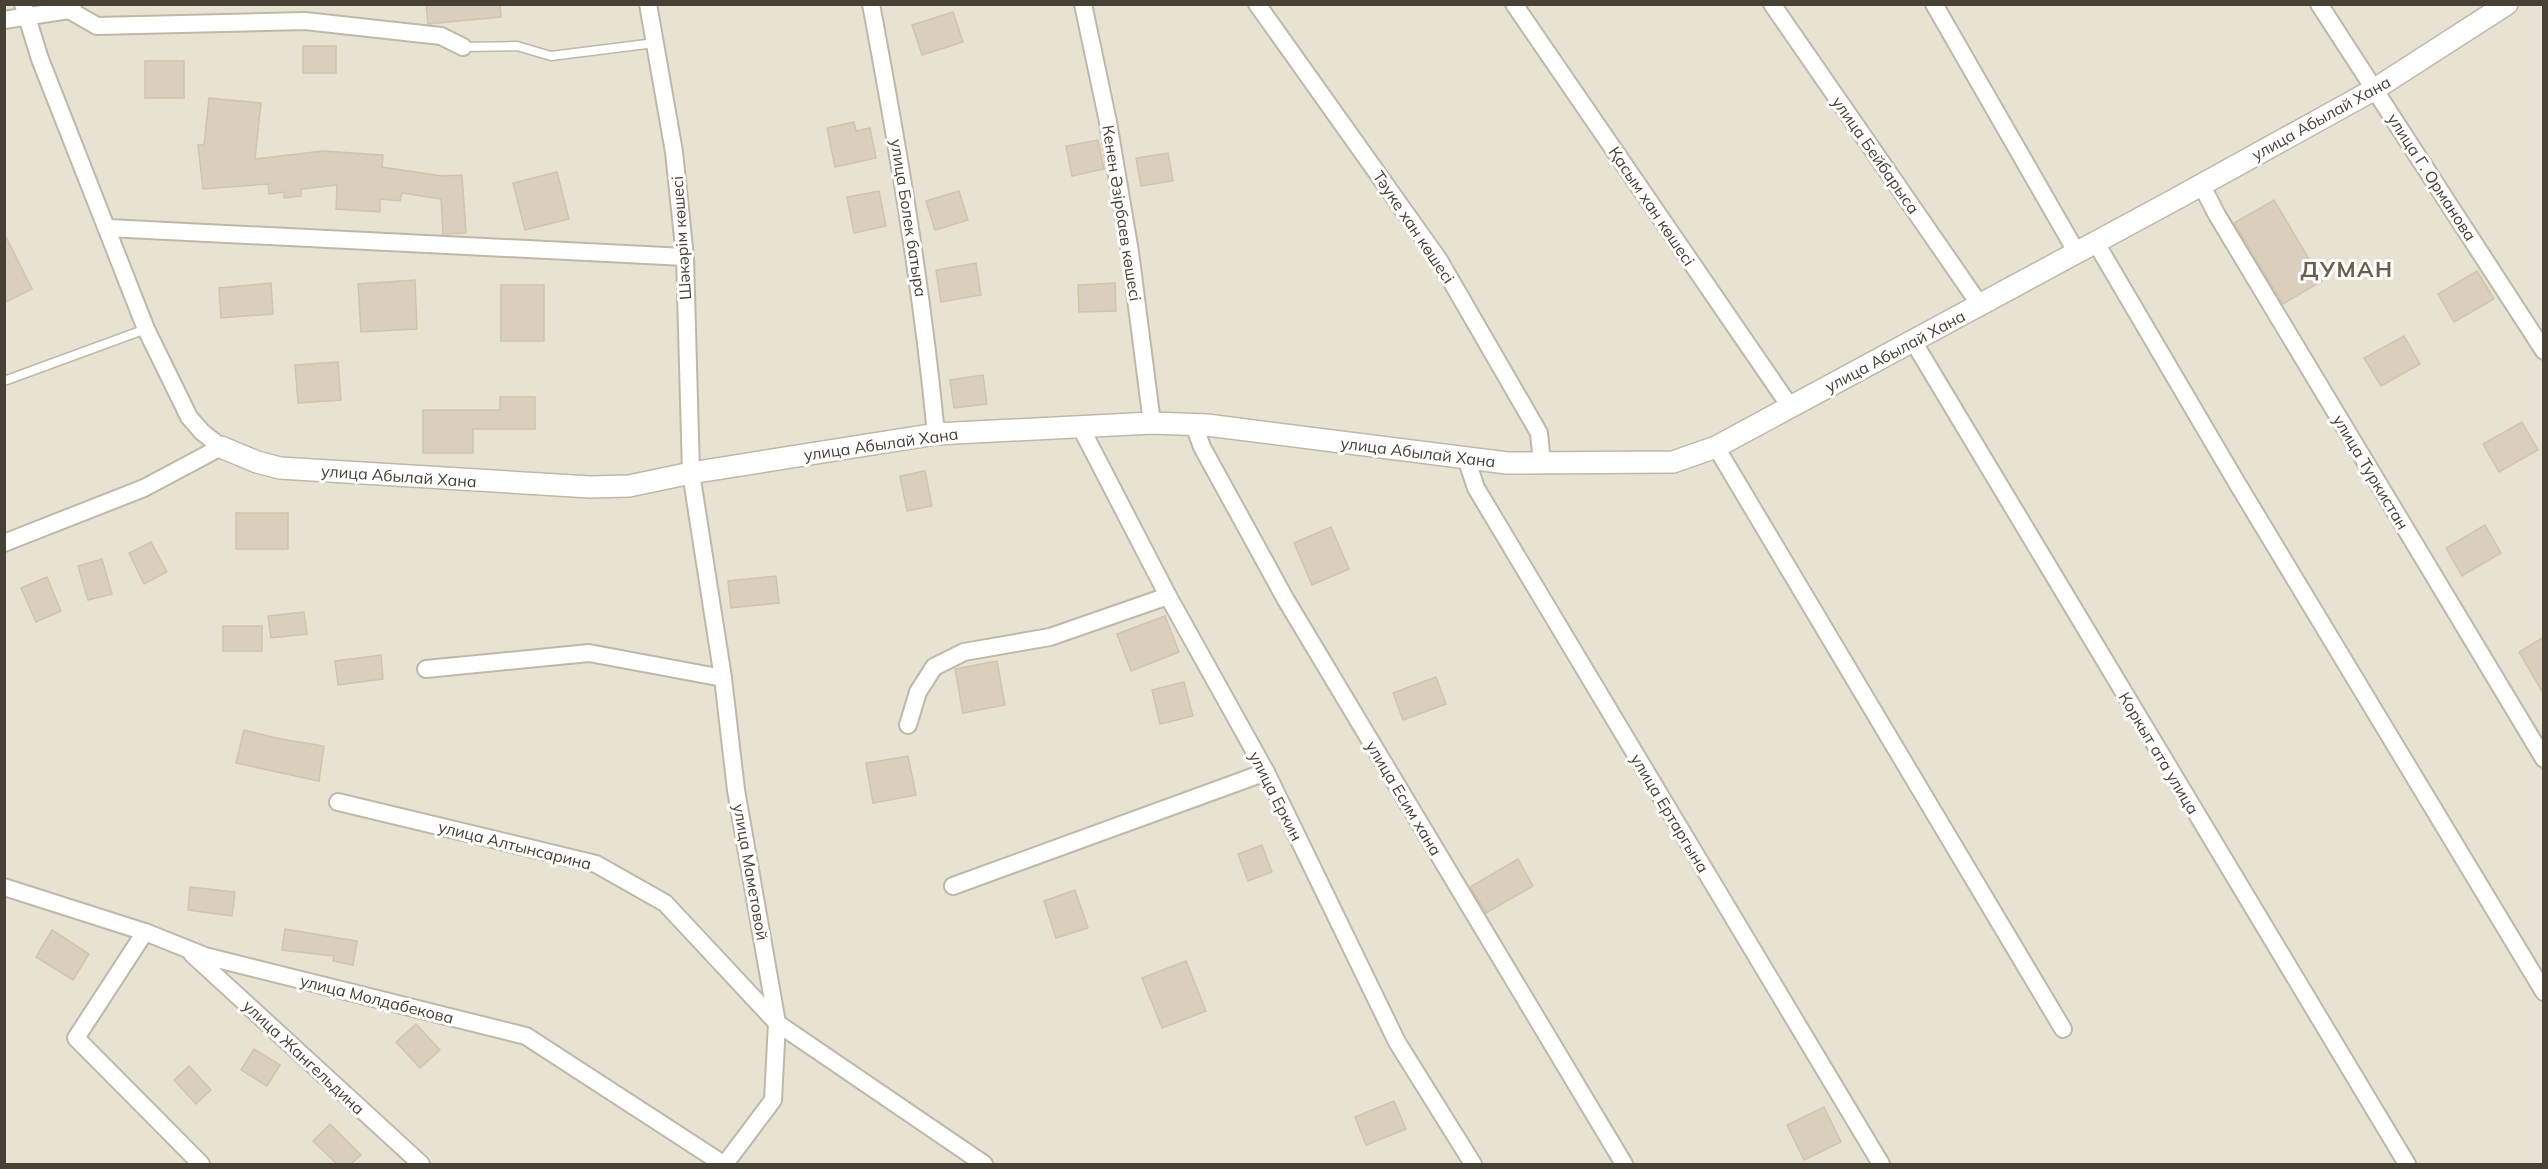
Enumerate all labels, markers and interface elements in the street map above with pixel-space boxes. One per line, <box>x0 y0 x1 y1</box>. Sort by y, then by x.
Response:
street label: улица Абылай Хана <box>2248 71 2394 165</box>
street label: улица Бейбарыса <box>1828 92 1924 218</box>
street label: улица Г. Орманова <box>2383 110 2481 244</box>
street label: Кенен Әзірбаев көшесі <box>1098 123 1146 303</box>
street label: улица Болек батыра <box>887 138 931 298</box>
street label: Қасым хан көшесі <box>1605 143 1699 269</box>
street label: Тәуке хан көшесі <box>1369 167 1459 287</box>
street label: Шәкәрім көшесі <box>667 175 695 301</box>
district label: ДУМАН <box>2300 255 2394 283</box>
street label: улица Абылай Хана <box>1822 306 1968 396</box>
street label: улица Туркистан <box>2329 411 2413 533</box>
street label: улица Абылай Хана <box>802 423 960 465</box>
street label: улица Абылай Хана <box>1339 433 1497 471</box>
street label: улица Абылай Хана <box>321 461 477 491</box>
street label: Коркыт ата улица <box>2115 688 2203 818</box>
street label: улица Есим хана <box>1362 737 1446 859</box>
street label: улица Еркин <box>1245 748 1307 844</box>
street label: улица Ертаргына <box>1627 750 1713 876</box>
street label: улица Маметовой <box>729 802 773 942</box>
street label: улица Алтынсарина <box>436 816 594 874</box>
street label: улица Молдабекова <box>298 970 456 1028</box>
street label: улица Жангельдина <box>239 996 369 1118</box>

